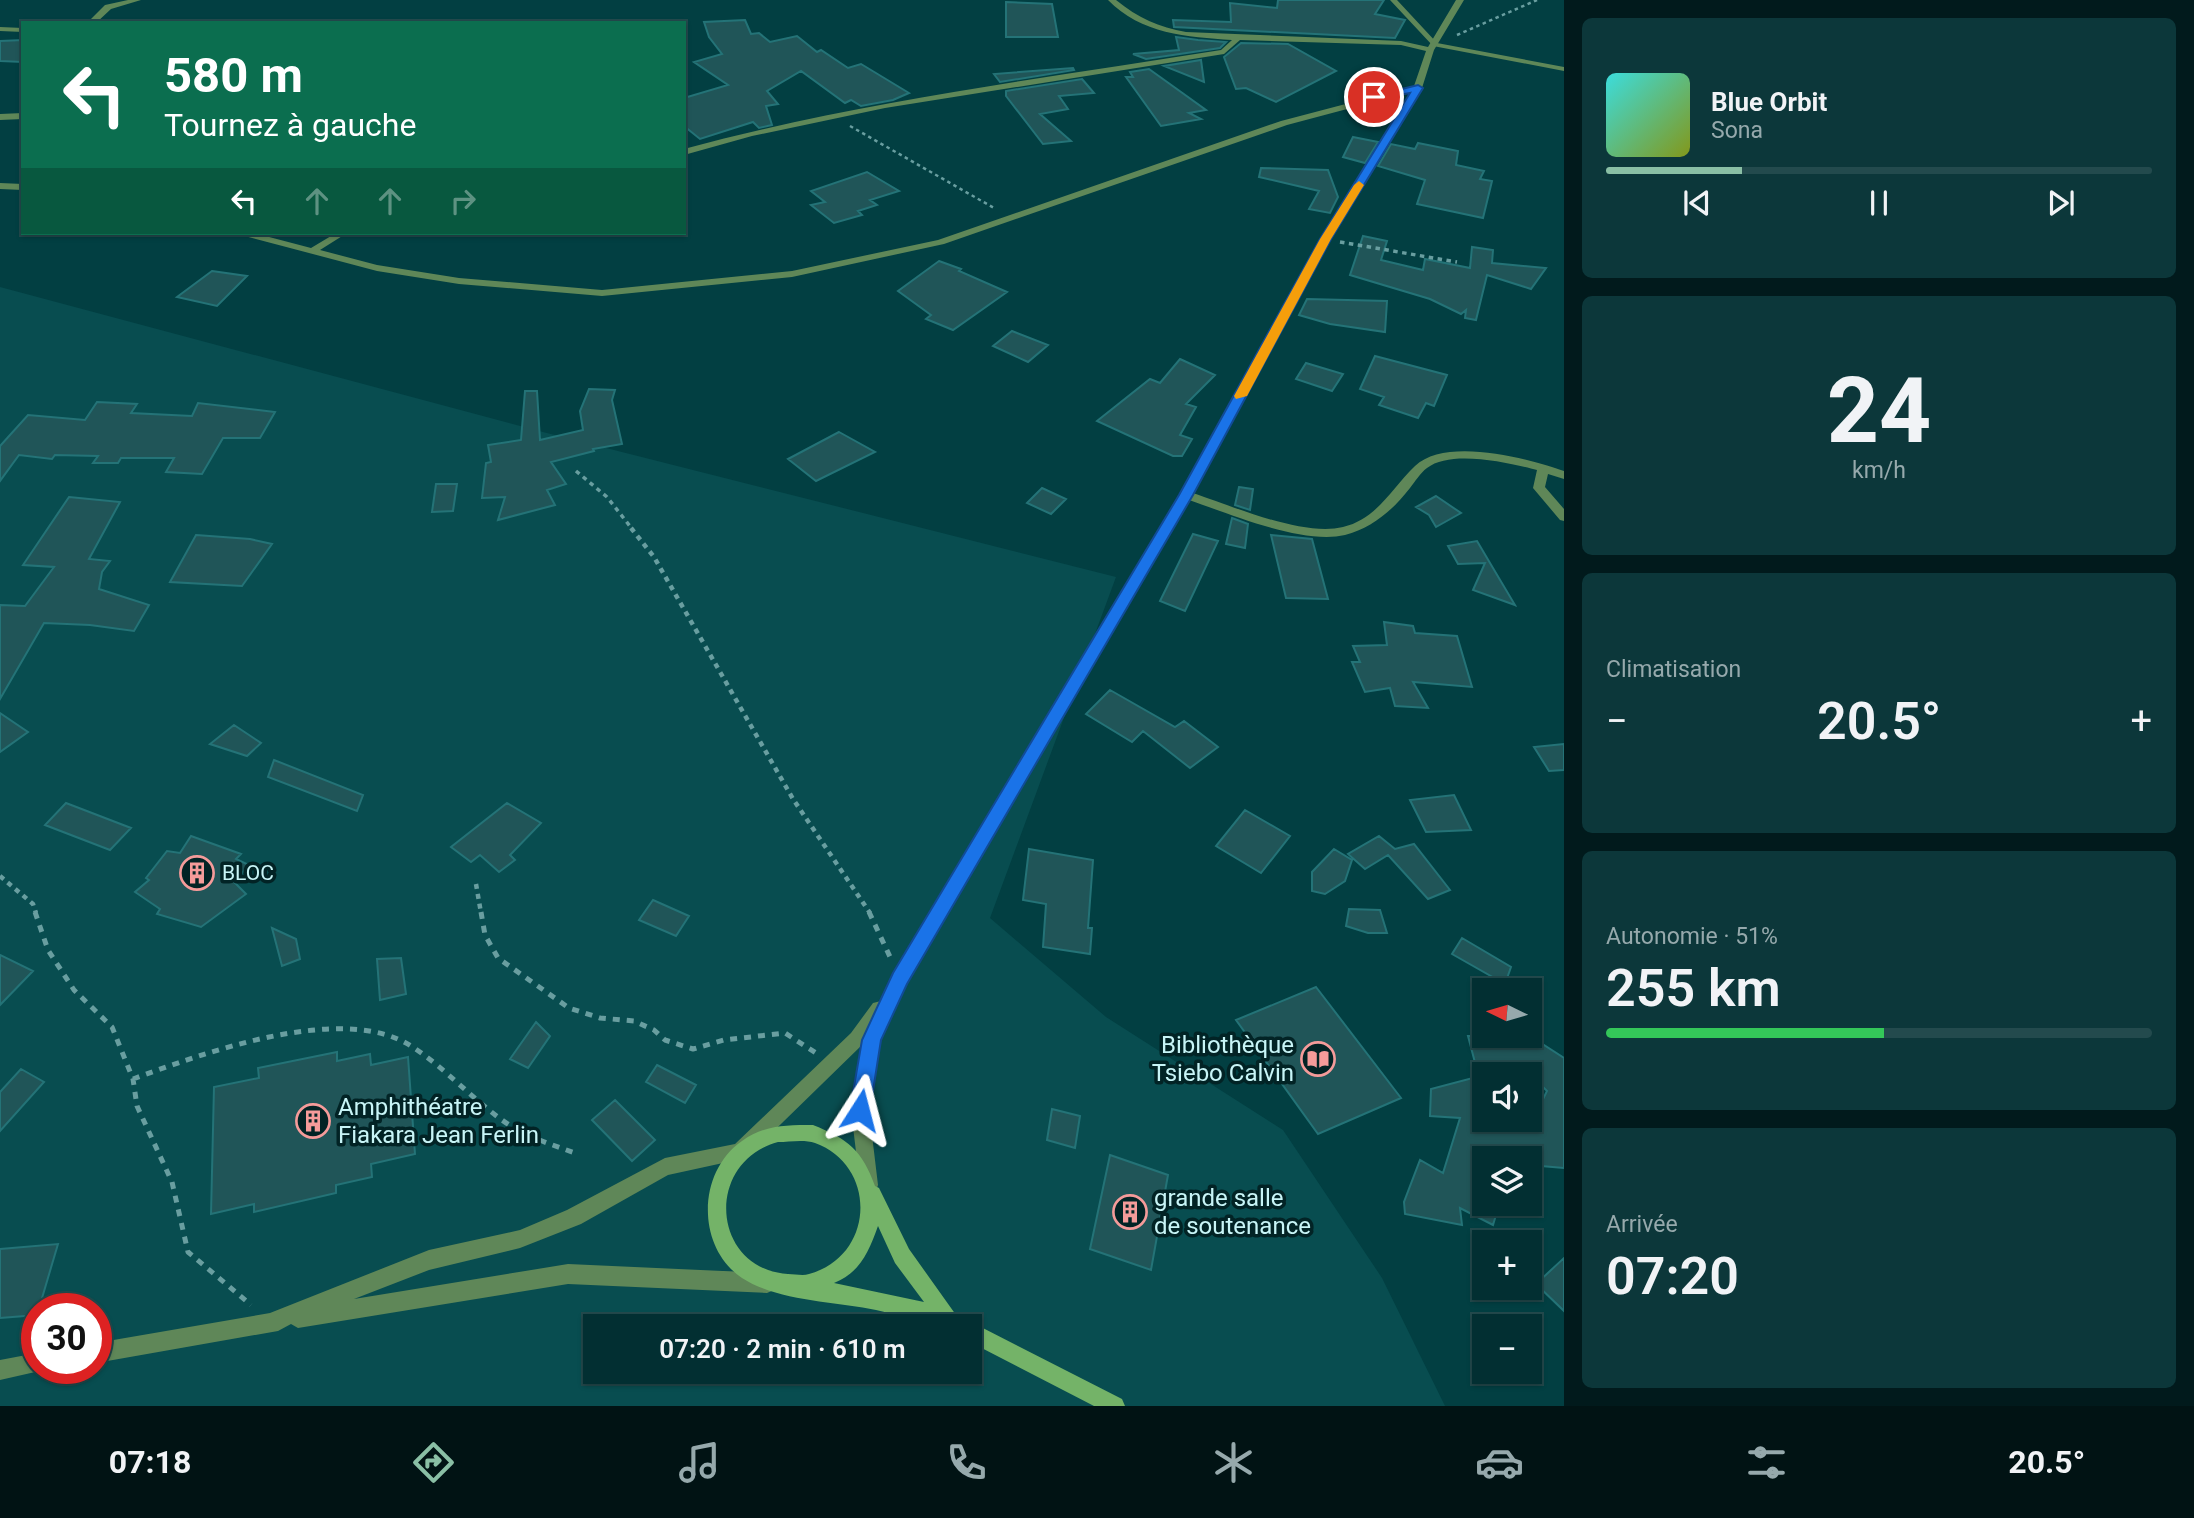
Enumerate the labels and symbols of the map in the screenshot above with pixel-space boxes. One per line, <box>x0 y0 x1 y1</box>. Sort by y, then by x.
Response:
pin <box>1344 67 1404 127</box>
building icon: BLOC <box>178 854 216 892</box>
place label: BLOC <box>222 861 274 885</box>
north arrow <box>1472 978 1542 1048</box>
place label: Bibliothèque Tsiebo Calvin <box>1152 1031 1294 1087</box>
library icon: Bibliothèque Tsiebo Calvin <box>1299 1040 1337 1078</box>
position arrow <box>823 1073 897 1147</box>
place label: Amphithéatre Fiakara Jean Ferlin <box>338 1093 539 1149</box>
building icon: Amphithéatre Fiakara Jean Ferlin <box>294 1102 332 1140</box>
place label: grande salle de soutenance <box>1154 1184 1311 1240</box>
building icon: grande salle de soutenance <box>1111 1193 1149 1231</box>
speed limit sign: 30 <box>21 1293 112 1384</box>

